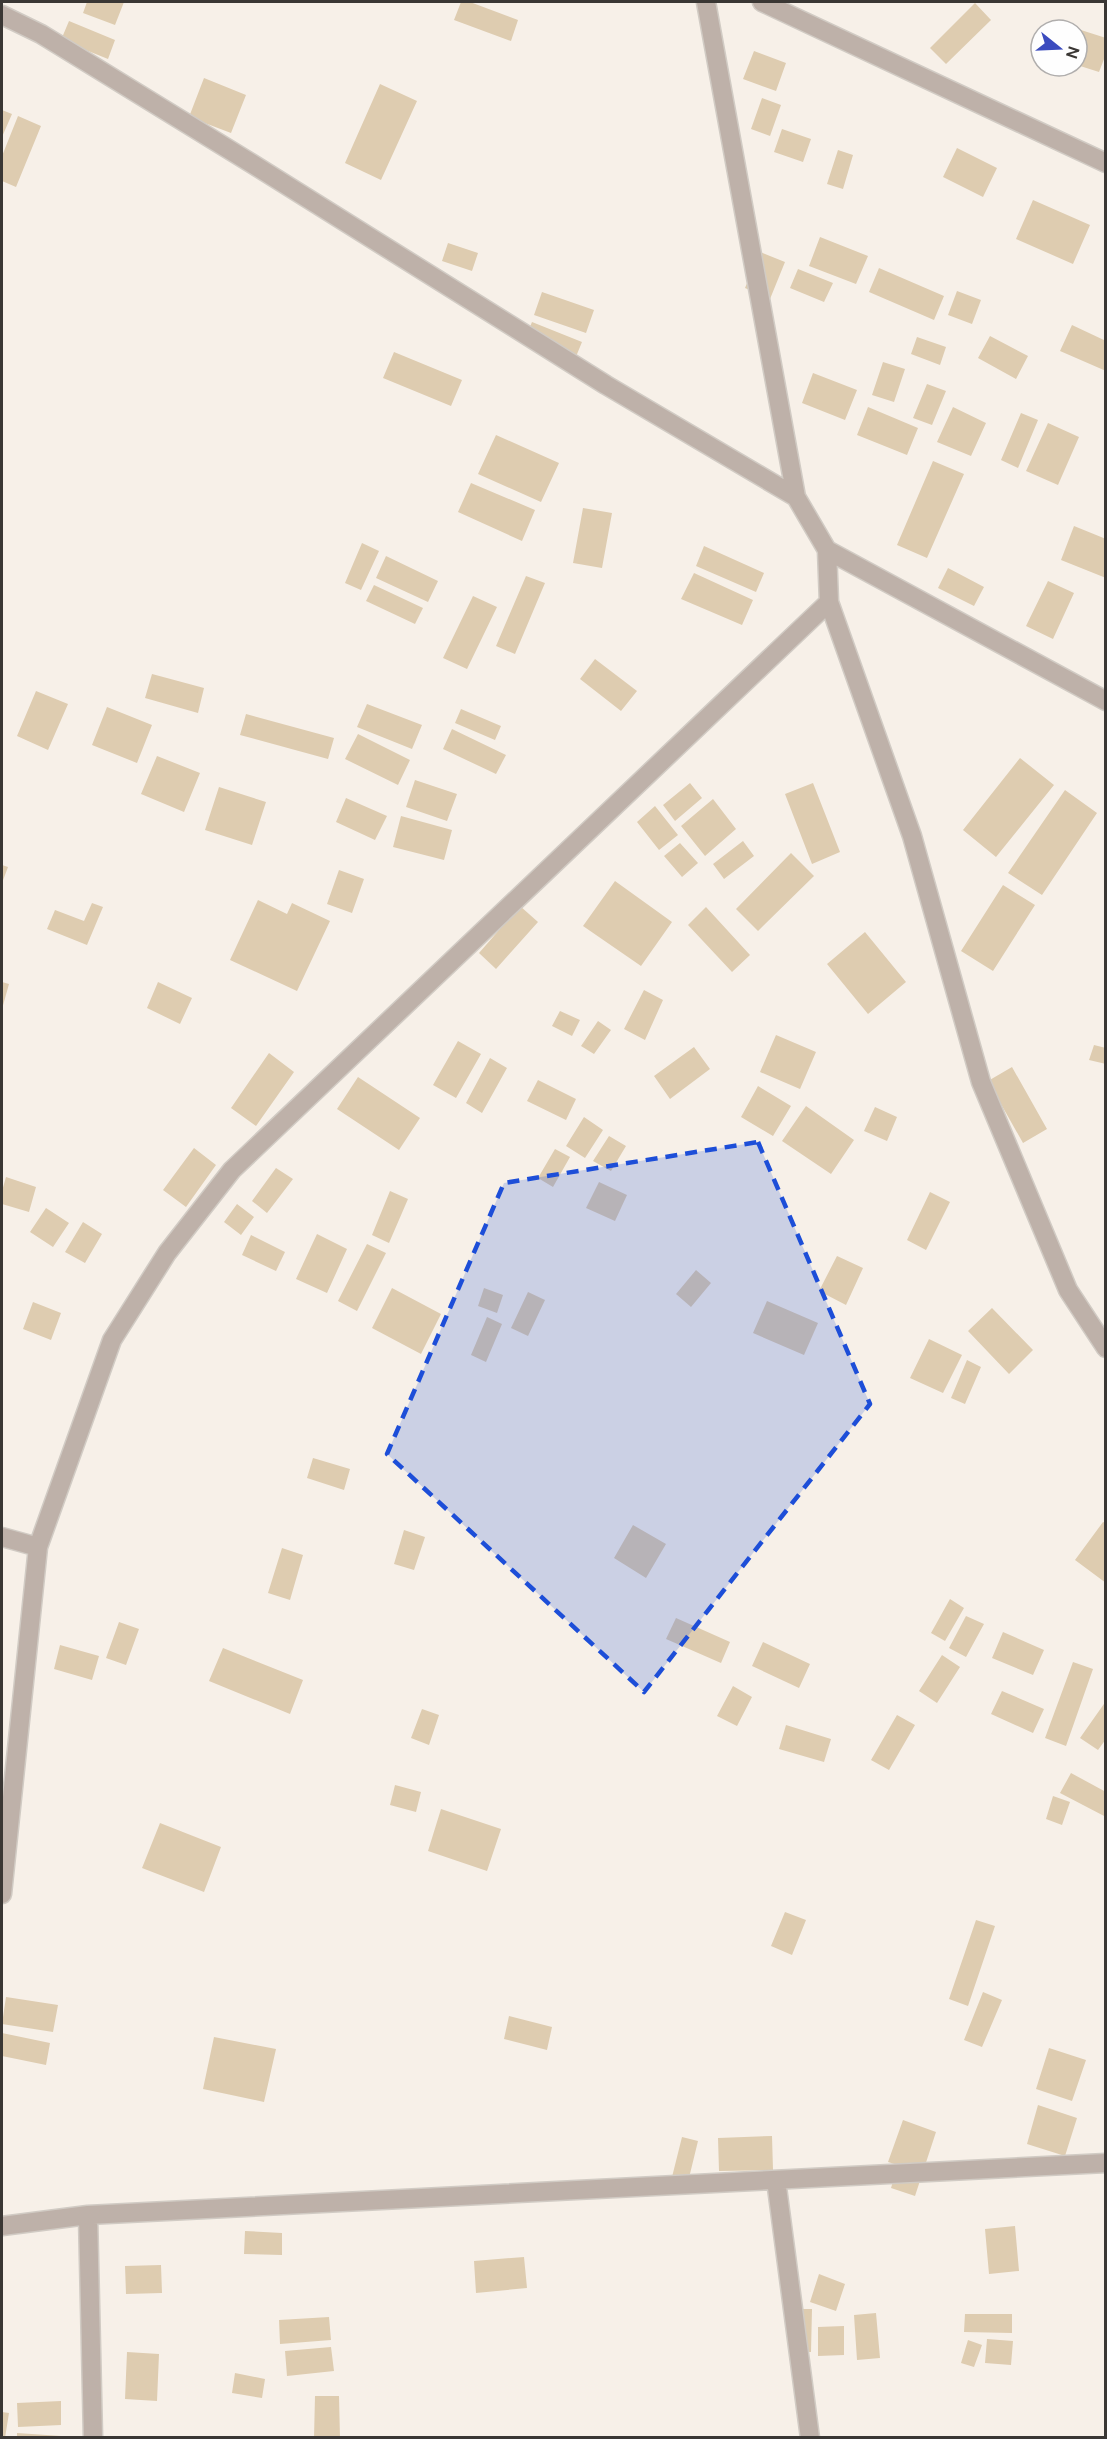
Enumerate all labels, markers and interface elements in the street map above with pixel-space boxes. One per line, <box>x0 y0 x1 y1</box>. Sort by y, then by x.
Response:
north arrow <box>1029 18 1089 78</box>
text: N <box>1061 44 1085 61</box>

